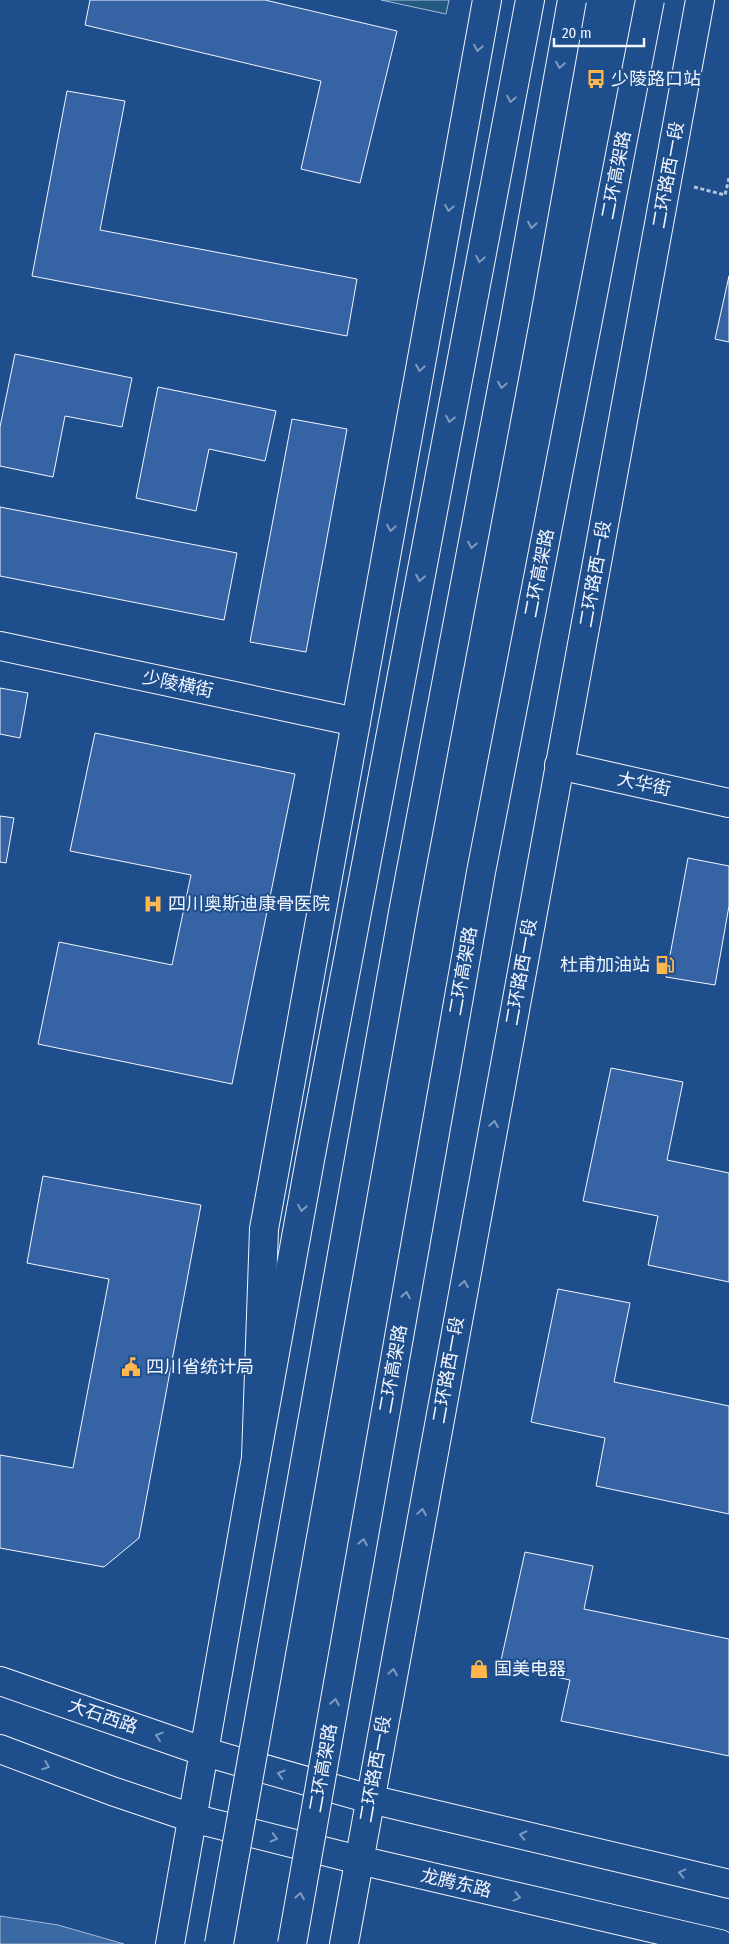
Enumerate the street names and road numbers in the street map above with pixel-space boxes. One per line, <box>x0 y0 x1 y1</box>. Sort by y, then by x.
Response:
street label: 二环路西一段 <box>648 120 688 230</box>
street label: 二环高架路 <box>597 129 635 221</box>
street label: 二环路西一段 <box>575 519 615 629</box>
street label: 二环高架路 <box>520 527 558 619</box>
street label: 少陵横街 <box>140 666 216 702</box>
street label: 大华街 <box>615 768 673 800</box>
street label: 二环路西一段 <box>501 917 541 1027</box>
street label: 二环高架路 <box>444 925 482 1017</box>
street label: 二环路西一段 <box>428 1315 468 1425</box>
street label: 二环高架路 <box>374 1323 412 1415</box>
street label: 大石西路 <box>65 1694 141 1738</box>
street label: 二环路西一段 <box>355 1714 395 1824</box>
street label: 二环高架路 <box>304 1722 342 1814</box>
street label: 龙腾东路 <box>418 1864 494 1902</box>

